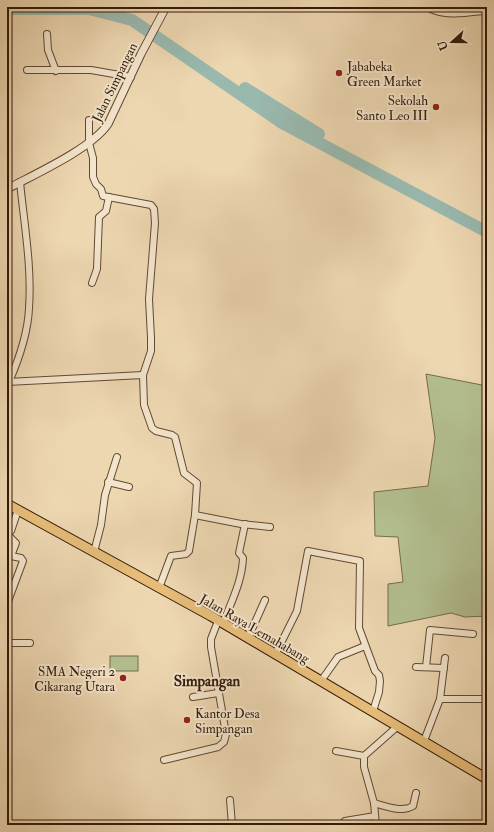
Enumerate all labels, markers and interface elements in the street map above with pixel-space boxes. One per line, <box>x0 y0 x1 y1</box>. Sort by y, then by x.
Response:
north arrow <box>432 22 472 62</box>
text: U <box>435 38 451 52</box>
street label: Jalan Simpangan <box>88 40 142 126</box>
place label: Jababeka Green Market <box>346 59 421 90</box>
marker: Jababeka Green Market <box>334 68 344 78</box>
place label: Sekolah Santo Leo III <box>356 93 428 124</box>
marker: Sekolah Santo Leo III <box>431 102 441 112</box>
street label: Jalan Raya Lemahabang <box>195 590 313 668</box>
place label: SMA Negeri 2 Cikarang Utara <box>34 664 116 695</box>
district label: Simpangan <box>174 672 241 692</box>
marker: SMA Negeri 2 Cikarang Utara <box>118 673 128 683</box>
place label: Kantor Desa Simpangan <box>195 706 261 738</box>
marker: Kantor Desa Simpangan <box>182 715 192 725</box>

